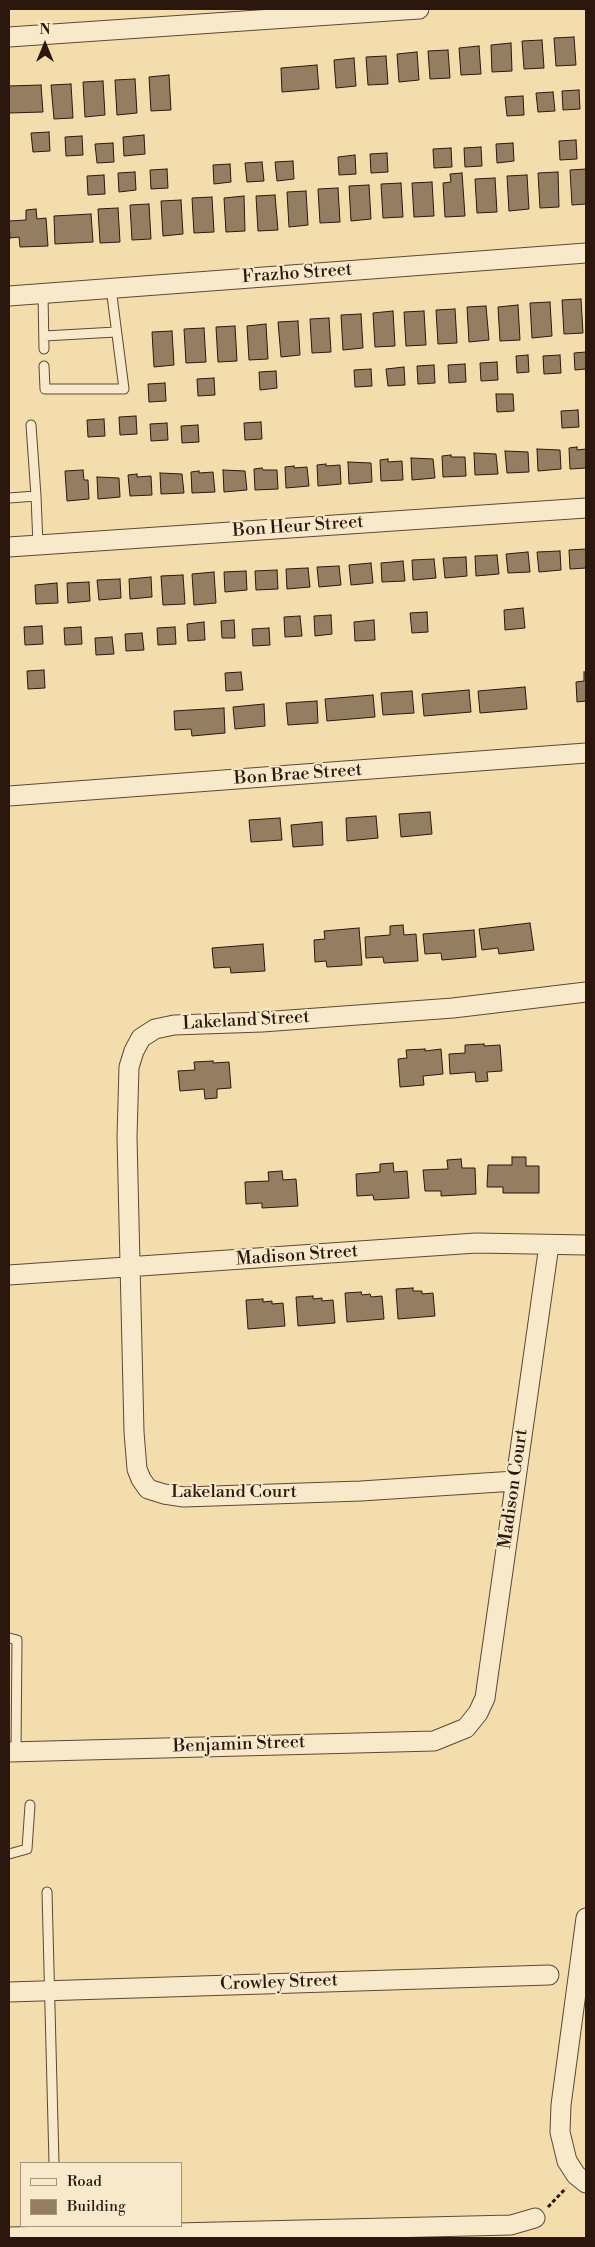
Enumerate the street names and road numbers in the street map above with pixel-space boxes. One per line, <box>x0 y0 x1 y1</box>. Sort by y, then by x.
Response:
street label: Frazho Street <box>241 259 353 289</box>
street label: Bon Heur Street <box>232 512 364 542</box>
street label: Bon Brae Street <box>233 760 363 790</box>
street label: Lakeland Street <box>182 1007 310 1035</box>
street label: Madison Street <box>235 1241 359 1271</box>
street label: Madison Court <box>495 1428 533 1550</box>
street label: Lakeland Court <box>171 1482 297 1504</box>
street label: Benjamin Street <box>172 1732 306 1758</box>
street label: Crowley Street <box>220 1970 338 1996</box>

